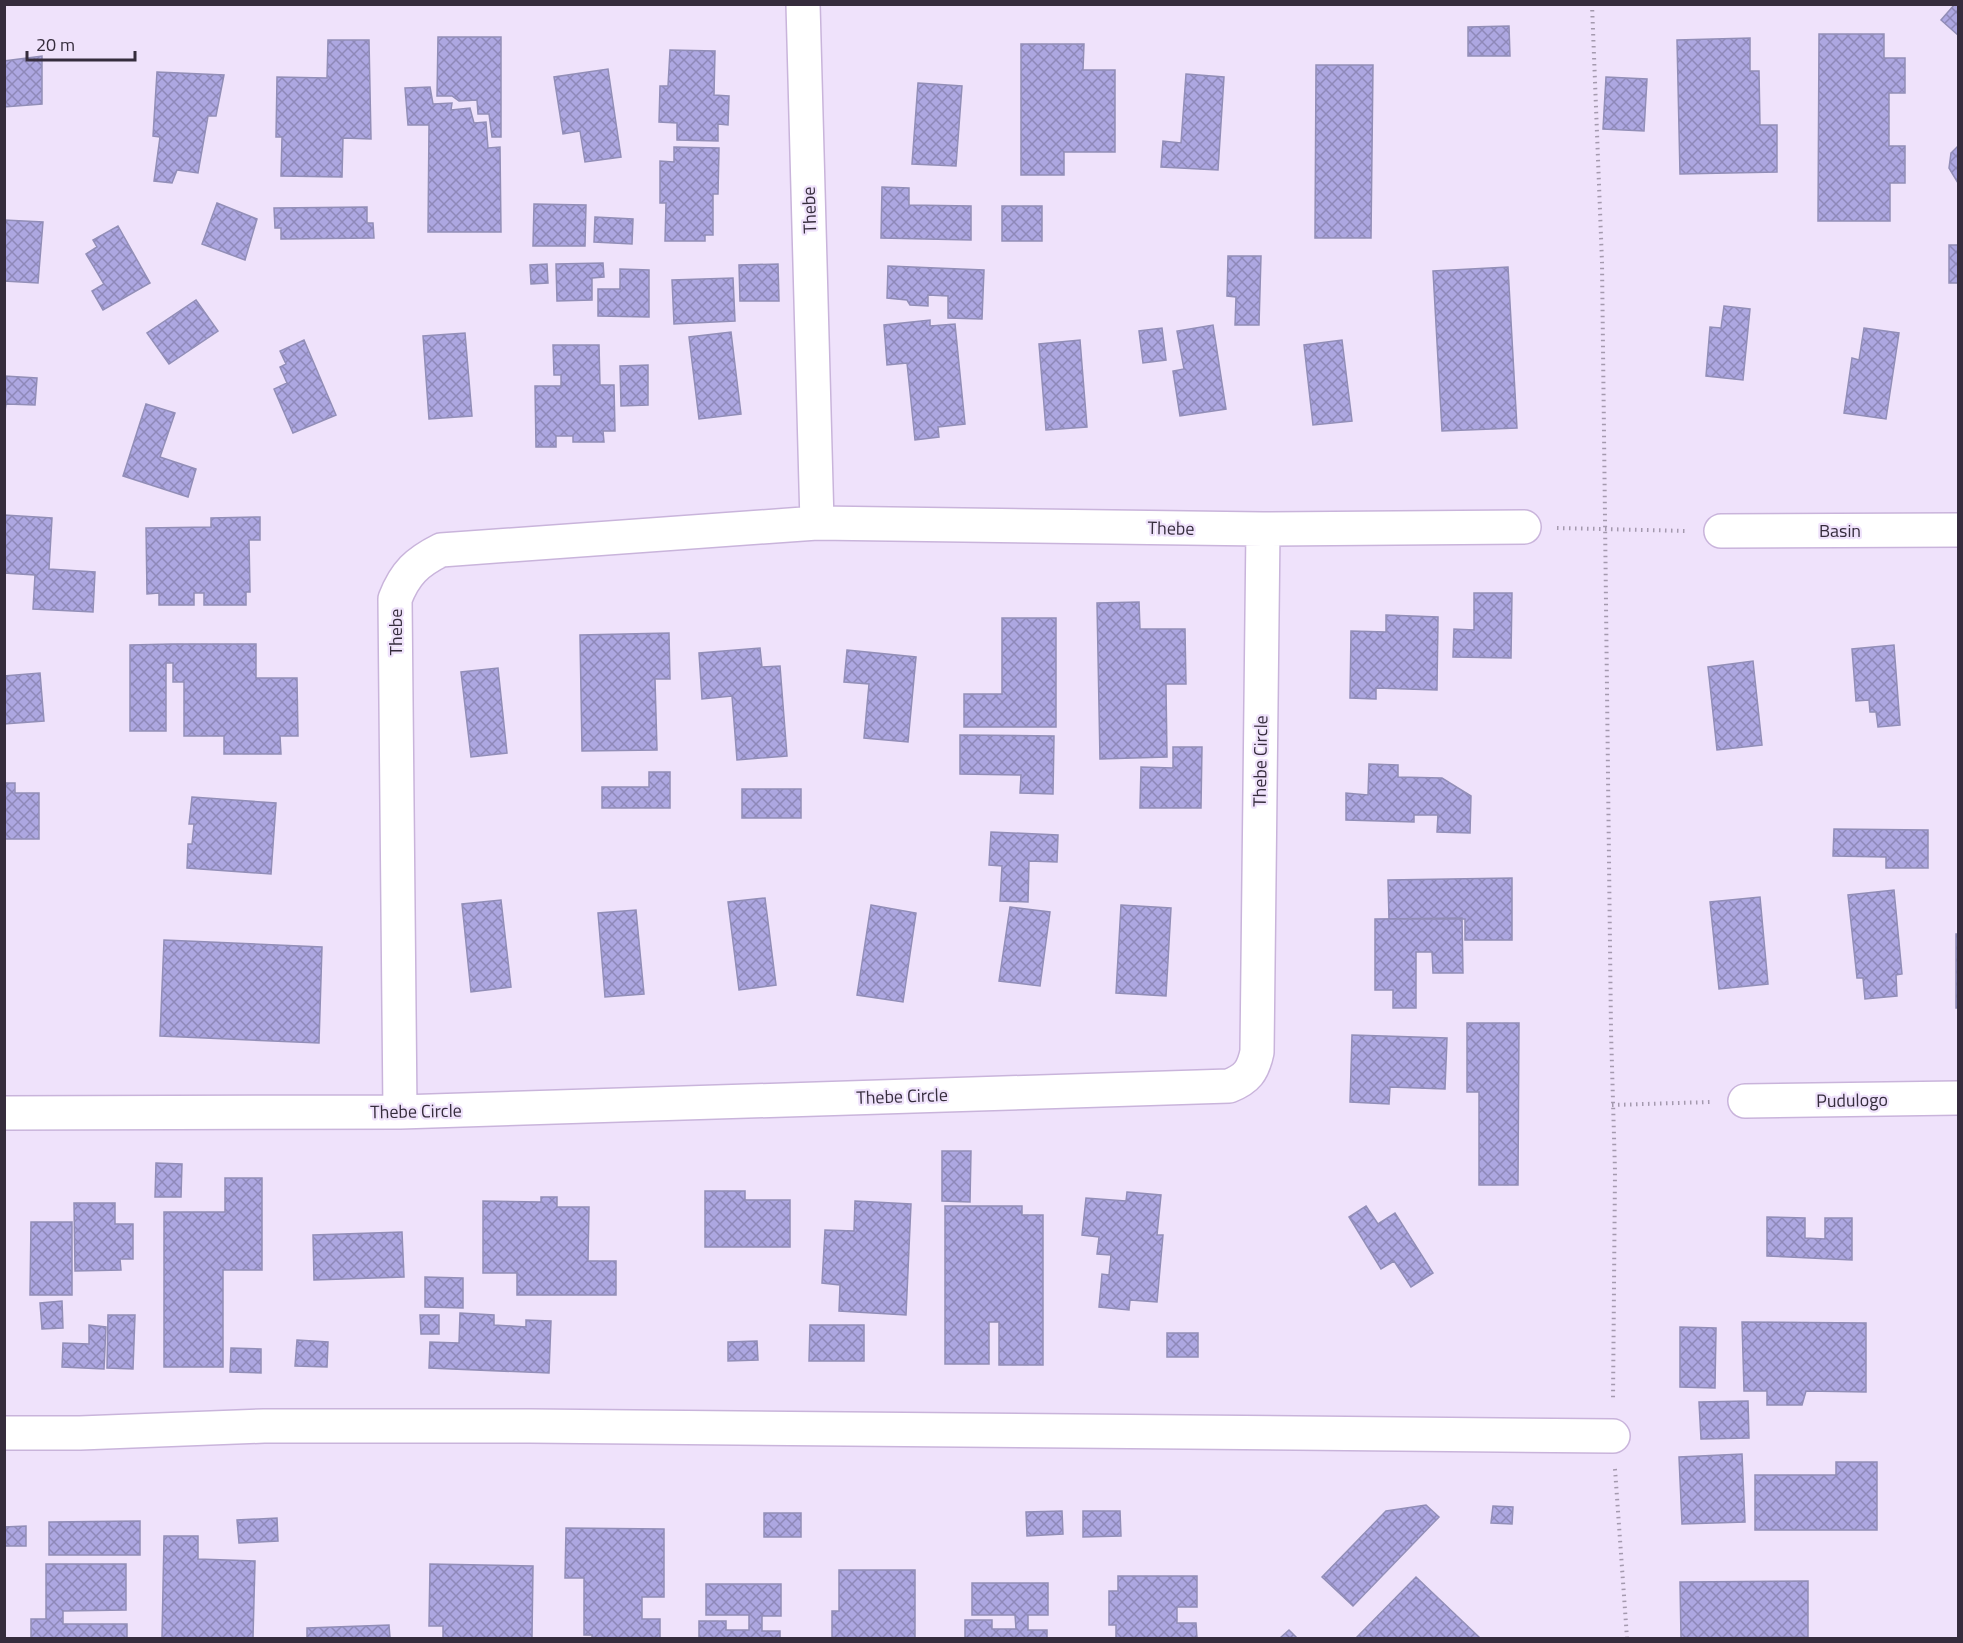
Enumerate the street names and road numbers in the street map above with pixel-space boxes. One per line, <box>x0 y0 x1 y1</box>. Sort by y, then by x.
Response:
street label: Thebe <box>795 186 823 234</box>
street label: Thebe <box>1147 514 1195 542</box>
street label: Basin <box>1819 517 1861 544</box>
street label: Thebe <box>382 609 409 655</box>
street label: Thebe Circle <box>1246 715 1274 807</box>
street label: Thebe Circle <box>856 1081 948 1111</box>
street label: Pudulogo <box>1816 1086 1888 1114</box>
street label: Thebe Circle <box>370 1097 462 1125</box>

